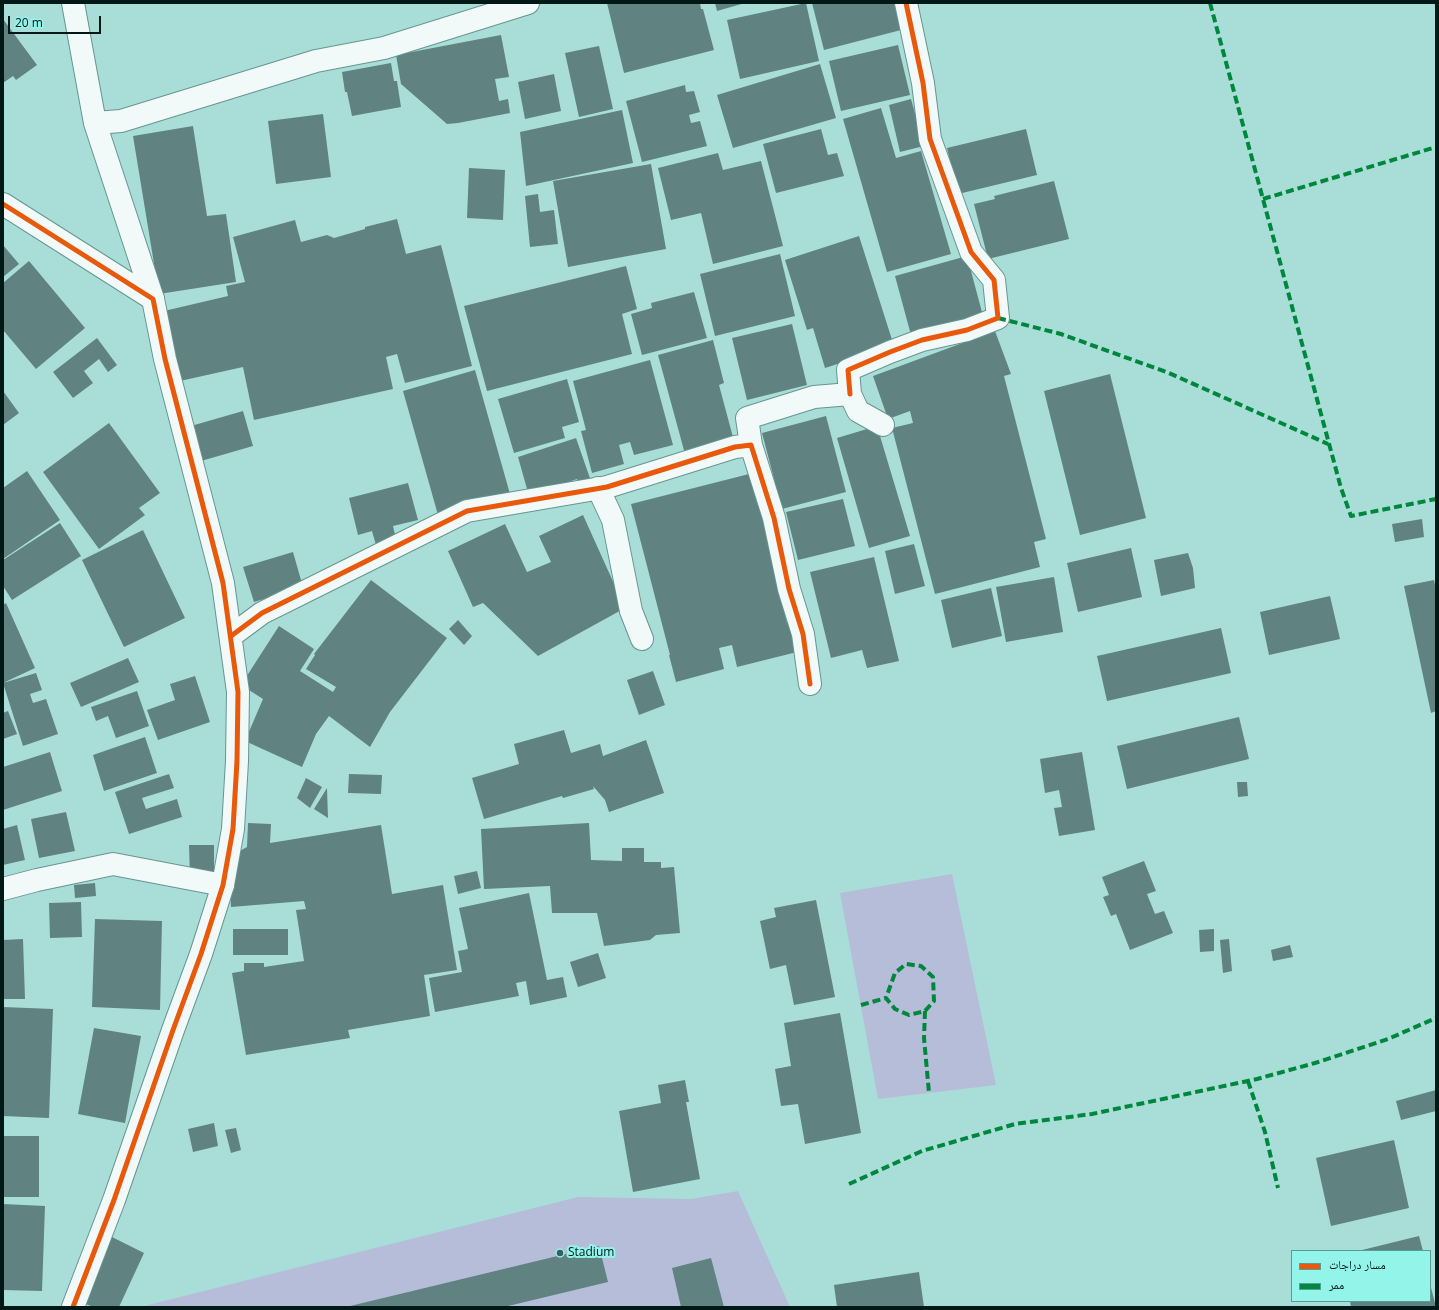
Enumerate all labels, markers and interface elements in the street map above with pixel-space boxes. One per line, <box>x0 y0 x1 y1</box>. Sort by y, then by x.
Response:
scale bar <box>10 8 103 34</box>
text: 20 m <box>15 14 43 31</box>
place label: Stadium <box>568 1246 614 1260</box>
marker: Stadium <box>555 1248 565 1258</box>
legend <box>1291 1250 1431 1302</box>
text: مسار دراجات <box>1329 1256 1386 1273</box>
text: ممر <box>1329 1276 1344 1293</box>

